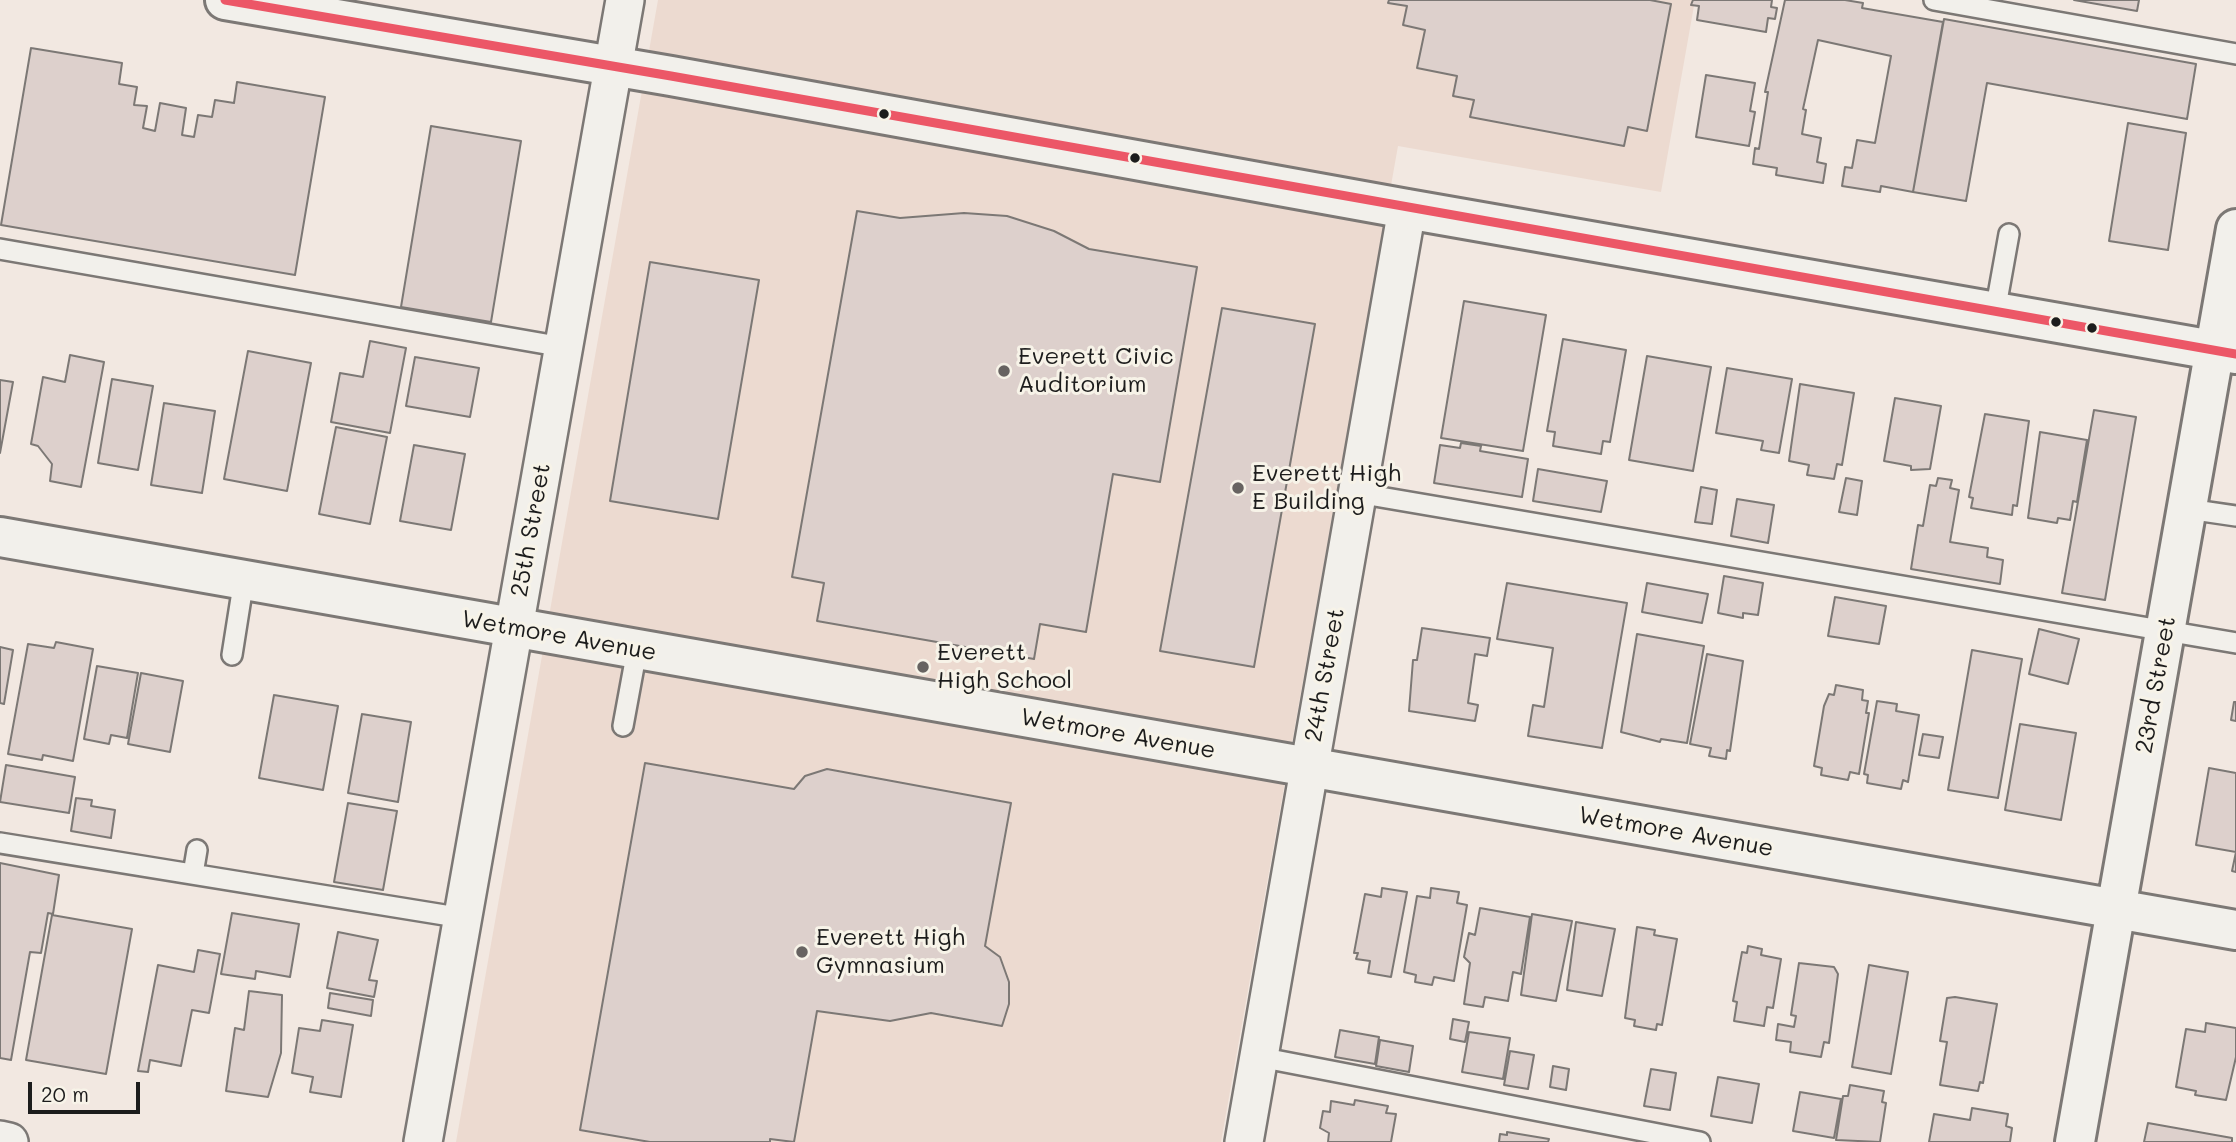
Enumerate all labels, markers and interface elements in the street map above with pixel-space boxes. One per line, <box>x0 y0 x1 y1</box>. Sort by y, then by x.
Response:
unlabelled marker <box>877 107 891 121</box>
unlabelled marker <box>1128 151 1142 165</box>
unlabelled marker <box>2049 315 2063 329</box>
unlabelled marker <box>2085 321 2099 335</box>
place label: Everett Civic Auditorium <box>1018 343 1174 399</box>
marker: Everett Civic Auditorium <box>996 363 1012 379</box>
place label: Everett High E Building <box>1252 460 1401 516</box>
street label: 25th Street <box>505 461 557 599</box>
marker: Everett High E Building <box>1230 480 1246 496</box>
street label: Wetmore Avenue <box>459 605 659 667</box>
street label: 24th Street <box>1299 606 1351 744</box>
street label: 23rd Street <box>2130 614 2182 756</box>
place label: Everett High School <box>937 639 1072 695</box>
marker: Everett High School <box>915 659 931 675</box>
street label: Wetmore Avenue <box>1018 703 1218 765</box>
street label: Wetmore Avenue <box>1576 801 1776 863</box>
place label: Everett High Gymnasium <box>816 924 965 980</box>
marker: Everett High Gymnasium <box>794 944 810 960</box>
scale bar <box>32 1068 144 1112</box>
text: 20 m <box>41 1080 89 1107</box>

